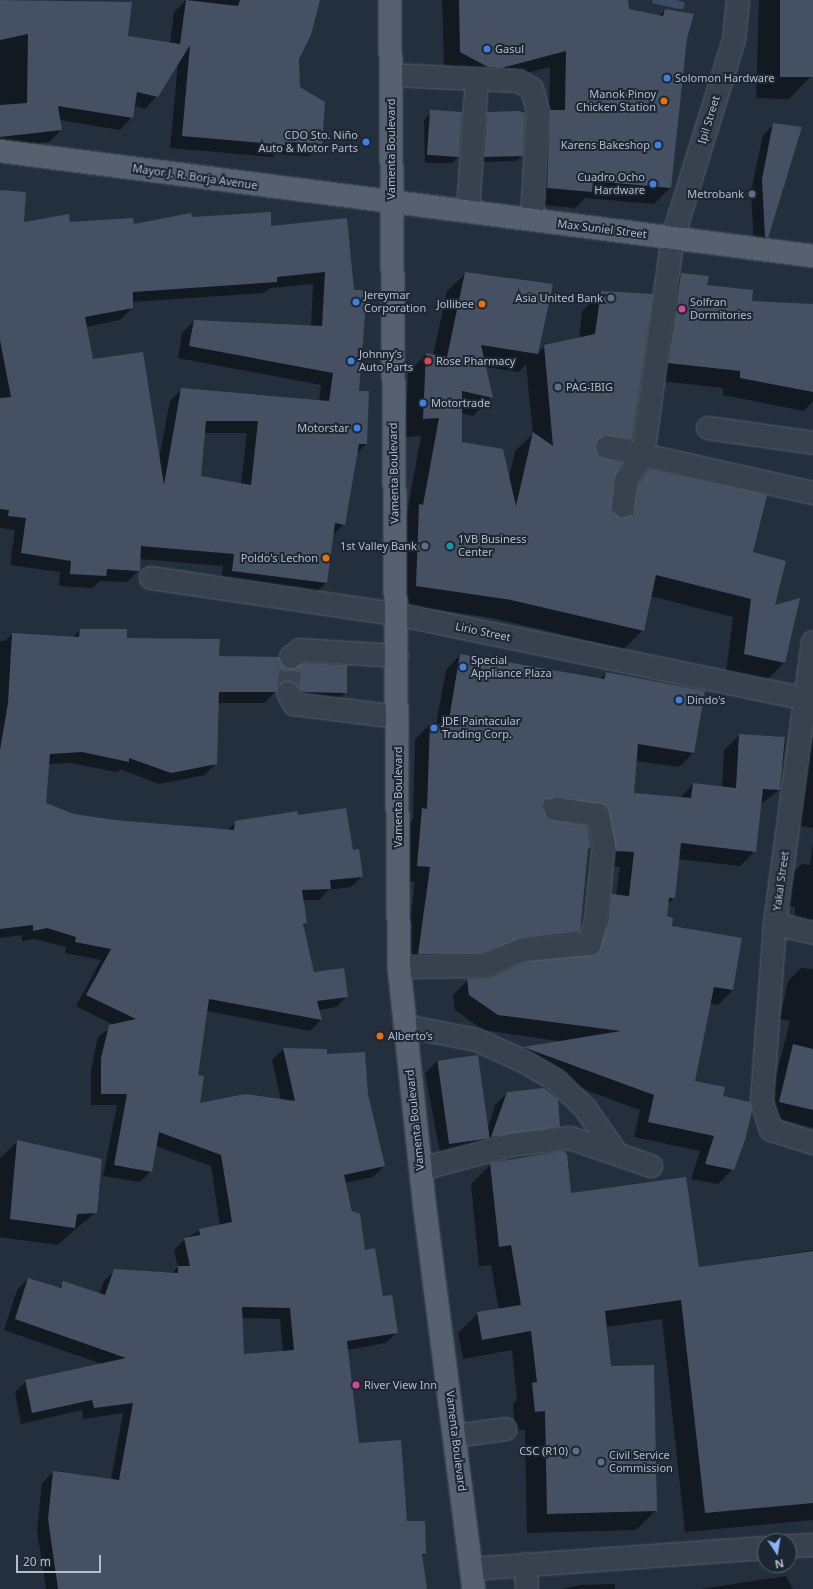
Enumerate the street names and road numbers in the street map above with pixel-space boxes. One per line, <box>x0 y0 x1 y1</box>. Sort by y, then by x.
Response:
street label: Ipil Street <box>695 94 723 146</box>
street label: Vamenta Boulevard <box>384 98 398 200</box>
street label: Mayor J. R. Borja Avenue <box>132 162 258 192</box>
street label: Max Suniel Street <box>557 217 647 241</box>
street label: Vamenta Boulevard <box>387 422 401 524</box>
street label: Lirio Street <box>454 620 512 644</box>
street label: Vamenta Boulevard <box>391 746 405 848</box>
street label: Yakal Street <box>770 850 792 912</box>
street label: Vamenta Boulevard <box>403 1069 427 1171</box>
street label: Vamenta Boulevard <box>443 1390 469 1492</box>

